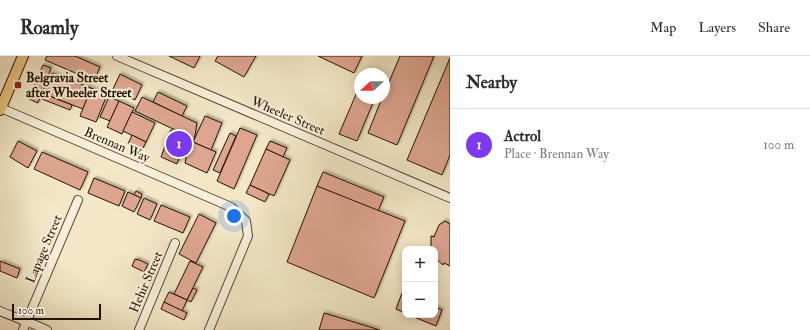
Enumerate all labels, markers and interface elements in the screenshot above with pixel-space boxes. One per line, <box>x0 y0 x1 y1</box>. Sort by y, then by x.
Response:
text: Roamly <box>20 16 78 40</box>
text: Map <box>650 19 676 36</box>
text: Layers <box>698 19 736 36</box>
text: Share <box>758 19 790 36</box>
north arrow <box>354 68 390 104</box>
place label: Belgravia Street after Wheeler Street <box>26 70 132 101</box>
text: Nearby <box>466 72 517 93</box>
marker: Belgravia Street after Wheeler Street <box>13 80 23 90</box>
street label: Wheeler Street <box>248 93 327 139</box>
street label: Brennan Way <box>81 124 153 167</box>
text: Actrol <box>504 127 541 146</box>
pin: 1 <box>166 129 192 159</box>
text: 1 <box>477 137 481 153</box>
text: 100 m <box>763 137 794 153</box>
text: Place · Brennan Way <box>504 146 609 162</box>
your location <box>224 206 244 226</box>
street label: Lapage Street <box>22 212 66 286</box>
map controls <box>402 246 438 318</box>
button: + <box>402 246 438 282</box>
street label: Hehir Street <box>126 249 166 315</box>
button: − <box>402 282 438 318</box>
scale bar <box>12 302 101 321</box>
text: 100 m <box>18 304 44 317</box>

